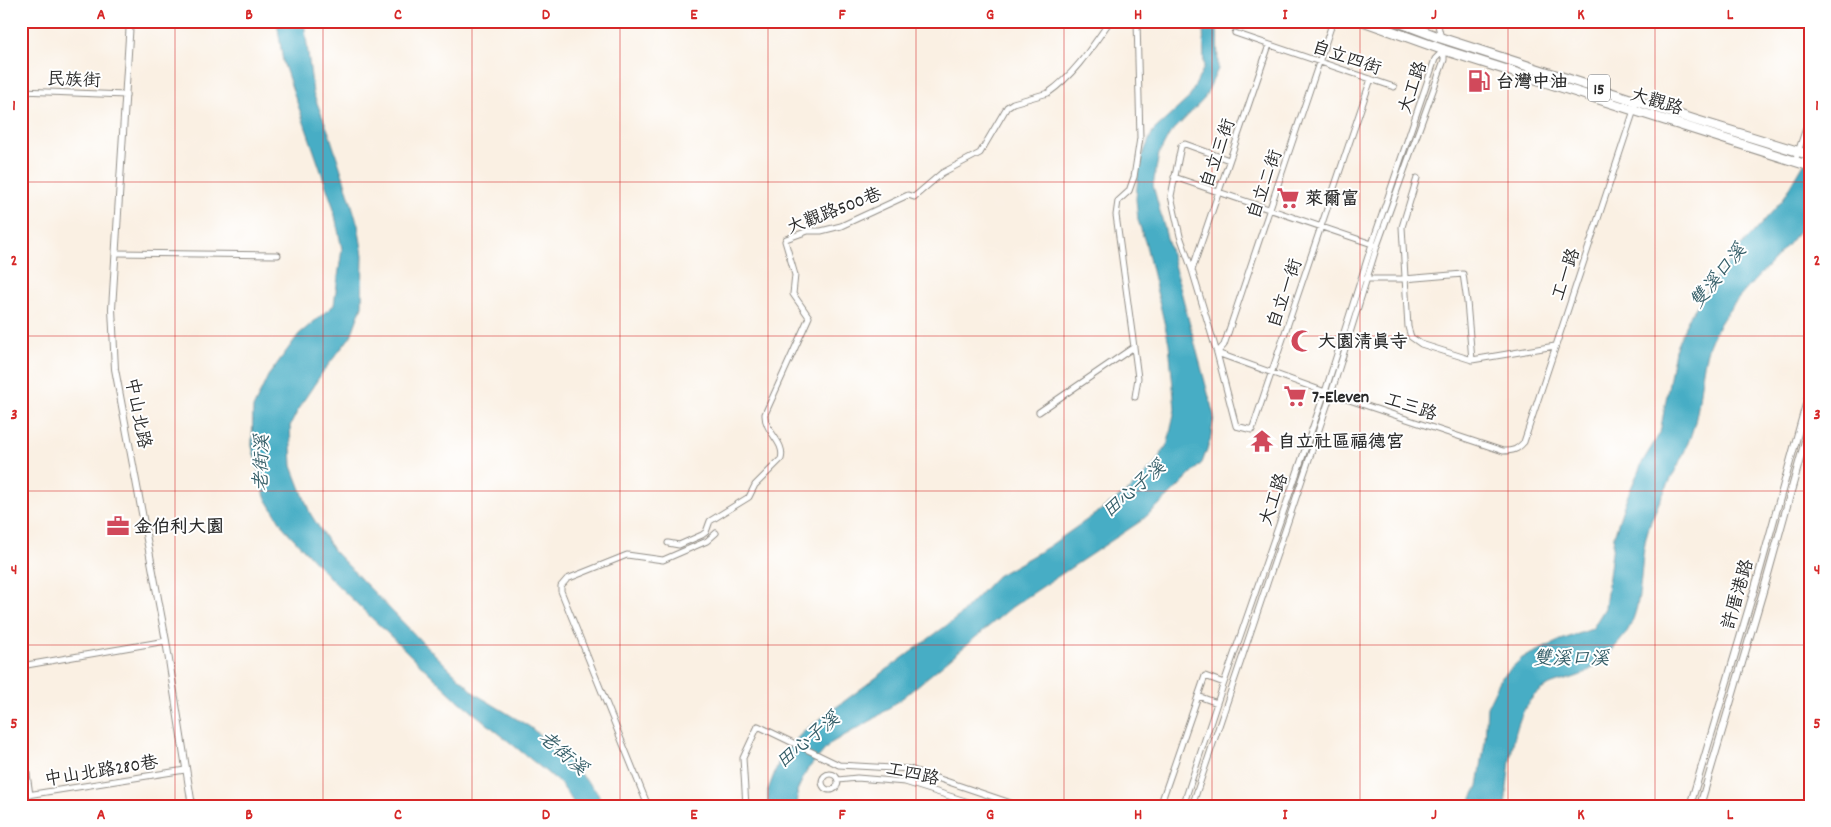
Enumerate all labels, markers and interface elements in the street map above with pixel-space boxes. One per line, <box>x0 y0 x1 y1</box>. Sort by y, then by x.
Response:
text: A <box>97 4 106 27</box>
text: B <box>245 4 253 27</box>
text: C <box>394 4 402 27</box>
text: D <box>542 4 551 27</box>
text: E <box>690 4 698 27</box>
text: F <box>838 4 846 27</box>
text: G <box>986 4 994 27</box>
text: H <box>1134 4 1142 27</box>
text: I <box>1283 4 1289 27</box>
text: J <box>1431 4 1437 27</box>
text: K <box>1577 4 1585 27</box>
text: L <box>1727 4 1734 27</box>
street label: 自立四街 <box>1308 36 1384 83</box>
street label: 大工路 <box>1394 58 1435 117</box>
street label: 民族街 <box>46 68 101 95</box>
fuel station icon: 台灣中油 <box>1466 68 1492 94</box>
place label: 台灣中油 <box>1496 71 1568 96</box>
road number: 15 <box>1588 75 1610 102</box>
street label: 大觀路 <box>1627 84 1686 123</box>
text: 1 <box>12 95 16 118</box>
text: 1 <box>1815 95 1819 118</box>
street label: 自立三街 <box>1196 116 1243 192</box>
street label: 自立二街 <box>1243 147 1290 223</box>
street label: 大觀路500巷 <box>784 183 886 242</box>
supermarket icon: 萊爾富 <box>1275 185 1301 211</box>
place label: 萊爾富 <box>1305 188 1359 213</box>
water label: 雙溪口溪 <box>1685 238 1755 315</box>
street label: 工一路 <box>1547 245 1588 304</box>
text: 2 <box>11 250 18 273</box>
text: 2 <box>1814 250 1821 273</box>
street label: 自立一街 <box>1263 256 1310 332</box>
mosque icon: 大園清真寺 <box>1289 328 1315 354</box>
place label: 大園清真寺 <box>1318 331 1408 356</box>
street label: 中山北路 <box>117 376 156 451</box>
supermarket icon: 7-Eleven <box>1282 383 1308 409</box>
place label: 7-Eleven <box>1312 386 1369 411</box>
street label: 工三路 <box>1381 388 1440 429</box>
text: 3 <box>10 404 18 427</box>
text: 3 <box>1813 404 1821 427</box>
temple icon: 自立社區福德宮 <box>1249 428 1275 454</box>
place label: 自立社區福德宮 <box>1278 431 1404 456</box>
water label: 老街溪 <box>250 433 278 492</box>
water label: 田心子溪 <box>1098 455 1174 526</box>
street label: 大工路 <box>1255 470 1296 529</box>
office icon: 金伯利大園 <box>105 513 131 539</box>
place label: 金伯利大園 <box>134 516 224 541</box>
street label: 許厝港路 <box>1717 557 1761 633</box>
text: 4 <box>11 559 17 582</box>
text: 4 <box>1814 559 1820 582</box>
water label: 雙溪口溪 <box>1533 647 1610 674</box>
water label: 田心子溪 <box>771 706 848 776</box>
text: 5 <box>10 713 18 736</box>
text: 5 <box>1813 713 1821 736</box>
water label: 老街溪 <box>531 726 593 784</box>
street label: 中山北路280巷 <box>43 751 160 794</box>
street label: 工四路 <box>883 758 941 793</box>
text: A <box>97 804 106 827</box>
text: B <box>245 804 253 827</box>
text: C <box>394 804 402 827</box>
text: D <box>542 804 551 827</box>
text: E <box>690 804 698 827</box>
text: F <box>838 804 846 827</box>
text: G <box>986 804 994 827</box>
text: H <box>1134 804 1142 827</box>
text: I <box>1283 804 1289 827</box>
text: J <box>1431 804 1437 827</box>
text: K <box>1577 804 1585 827</box>
text: L <box>1727 804 1734 827</box>

